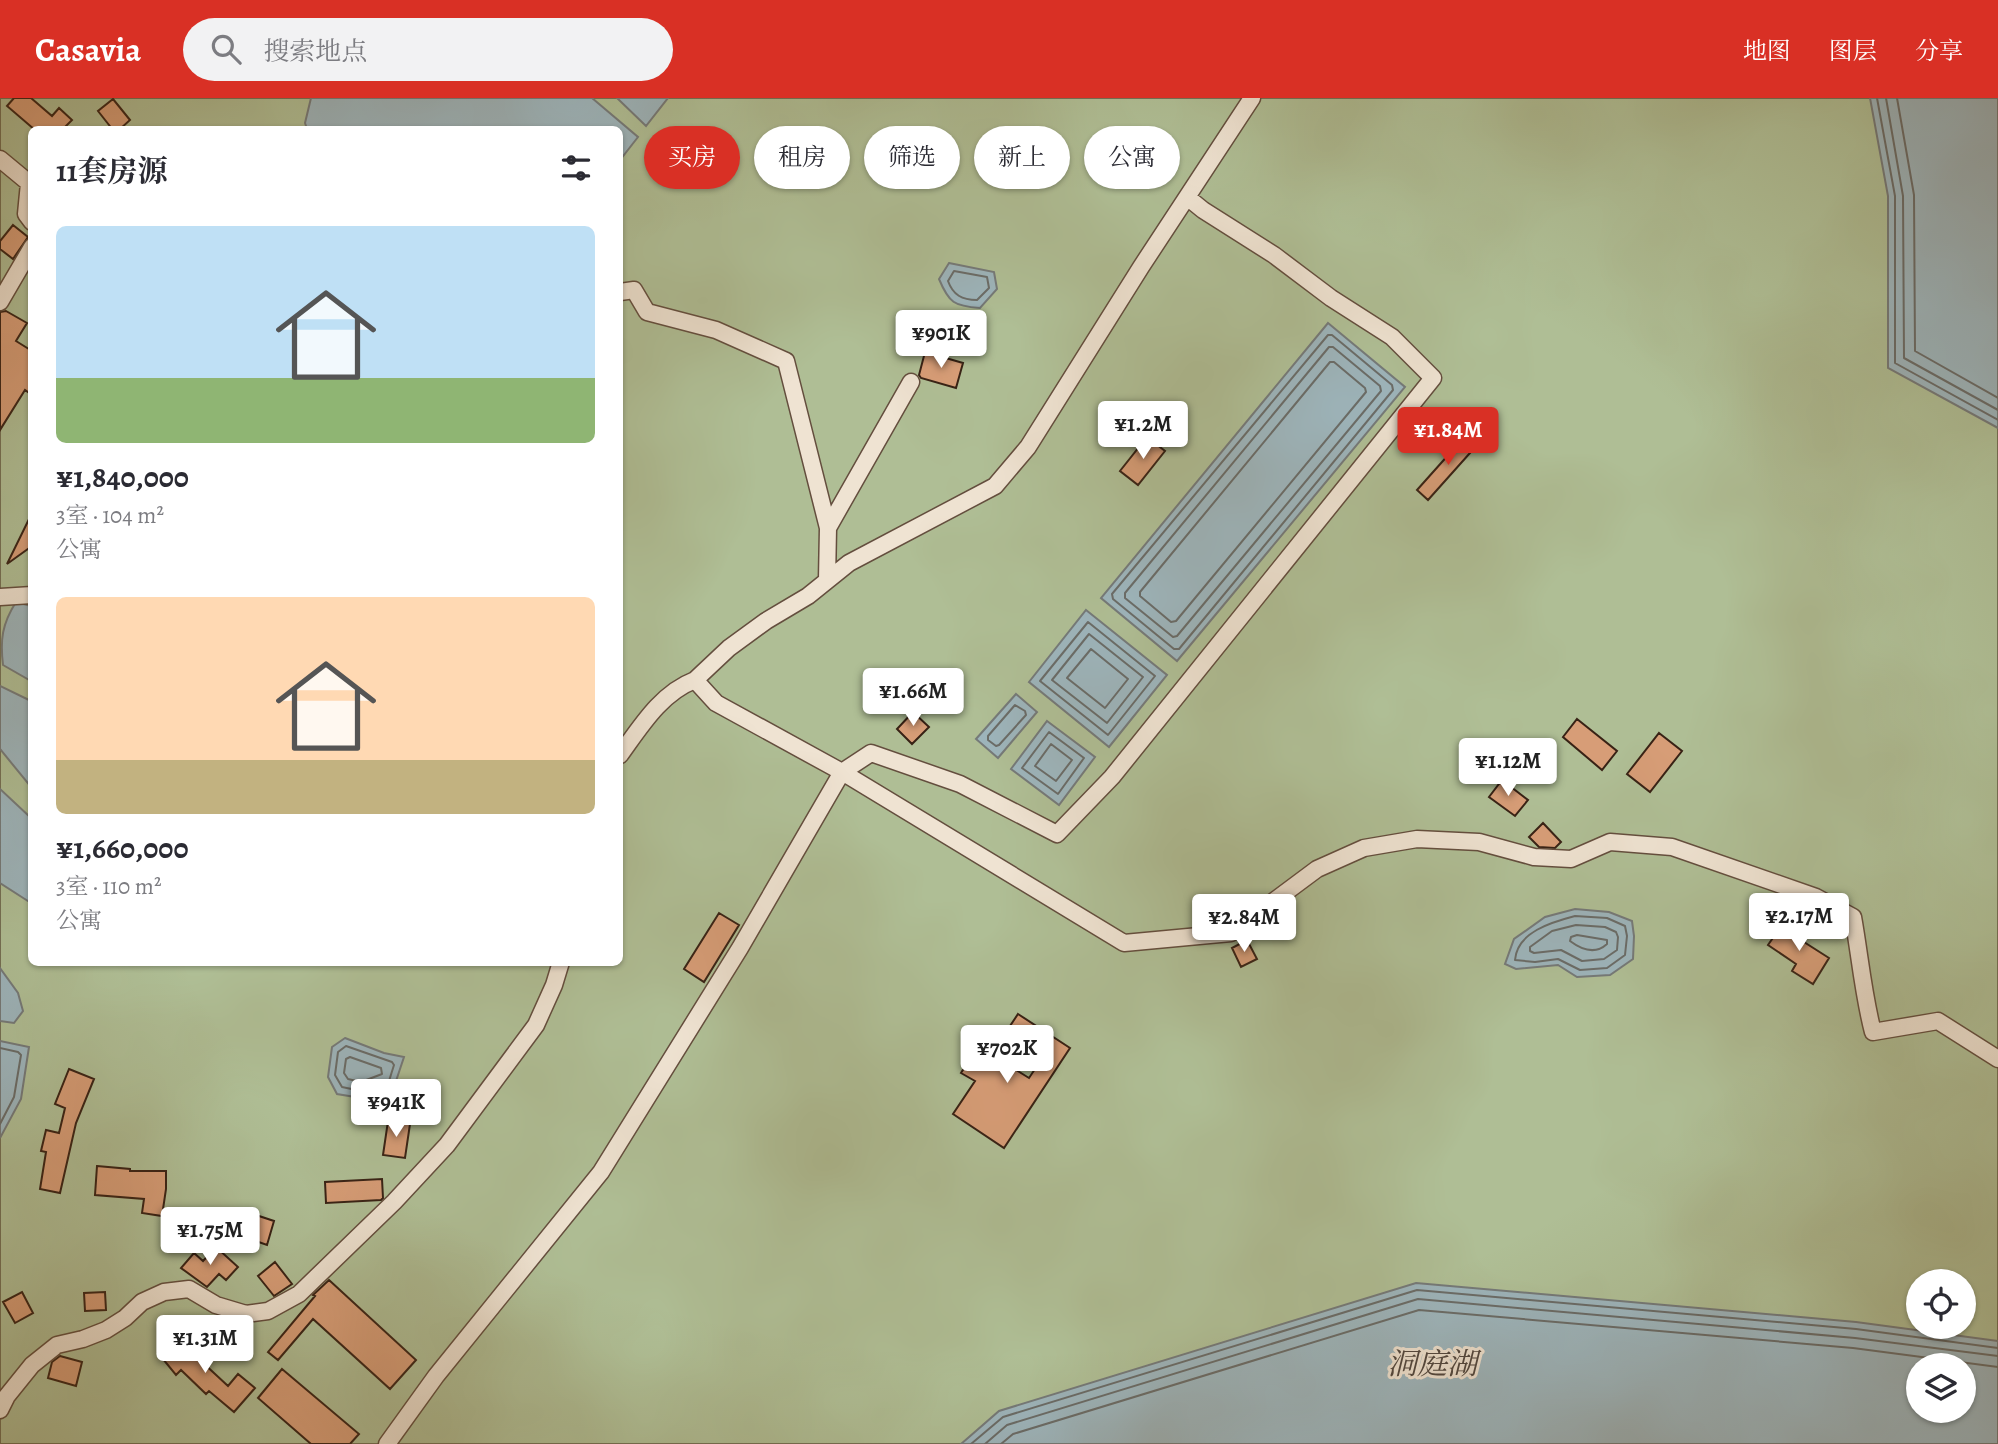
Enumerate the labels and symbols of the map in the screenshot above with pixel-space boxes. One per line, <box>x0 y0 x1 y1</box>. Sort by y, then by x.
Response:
pin: ¥901K <box>892 310 990 370</box>
pin: ¥1.2M <box>1094 402 1192 461</box>
pin: ¥1.84M <box>1391 408 1505 467</box>
pin: ¥1.66M <box>856 668 970 728</box>
pin: ¥1.12M <box>1451 738 1565 798</box>
pin: ¥2.84M <box>1187 894 1301 954</box>
pin: ¥2.17M <box>1742 894 1856 953</box>
pin: ¥702K <box>958 1026 1056 1085</box>
pin: ¥941K <box>347 1080 445 1139</box>
pin: ¥1.75M <box>153 1208 267 1267</box>
pin: ¥1.31M <box>148 1316 262 1375</box>
water label: 洞庭湖 <box>1387 1344 1482 1384</box>

